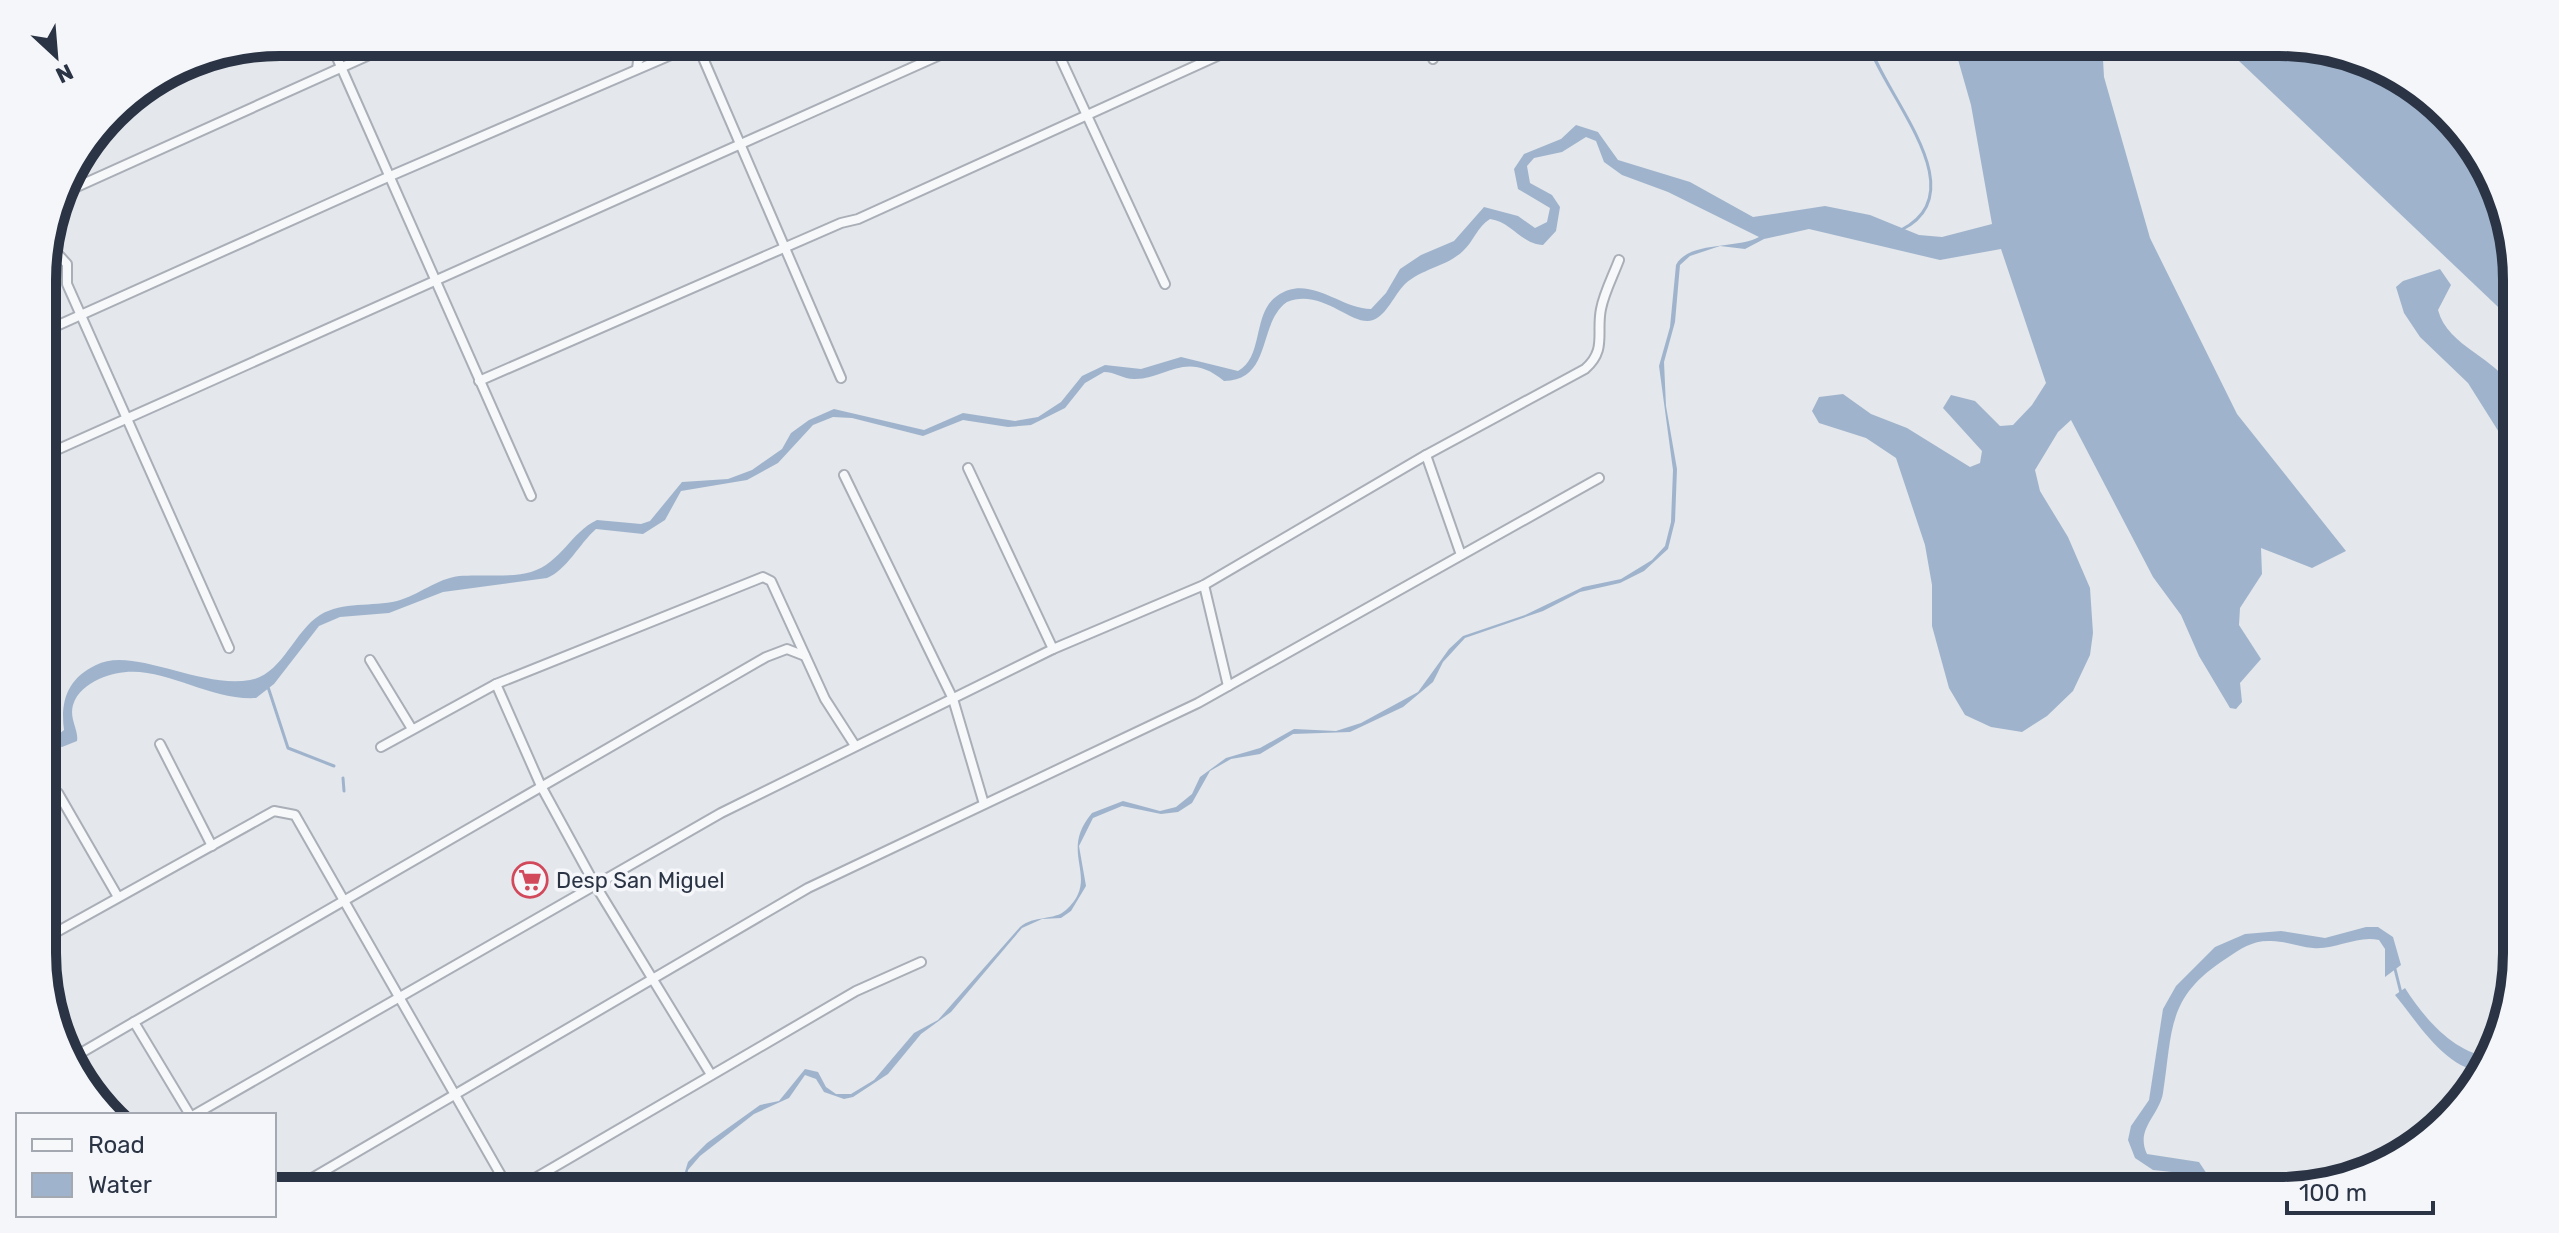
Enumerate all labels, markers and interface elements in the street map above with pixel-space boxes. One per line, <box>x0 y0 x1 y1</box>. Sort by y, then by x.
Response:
north arrow <box>16 16 96 96</box>
text: N <box>52 58 78 89</box>
supermarket icon: Desp San Miguel <box>511 861 549 899</box>
place label: Desp San Miguel <box>556 867 725 894</box>
legend <box>16 1113 276 1217</box>
text: Road <box>88 1131 145 1159</box>
scale bar <box>2287 1165 2433 1215</box>
text: Water <box>88 1171 152 1199</box>
text: 100 m <box>2299 1179 2367 1207</box>

